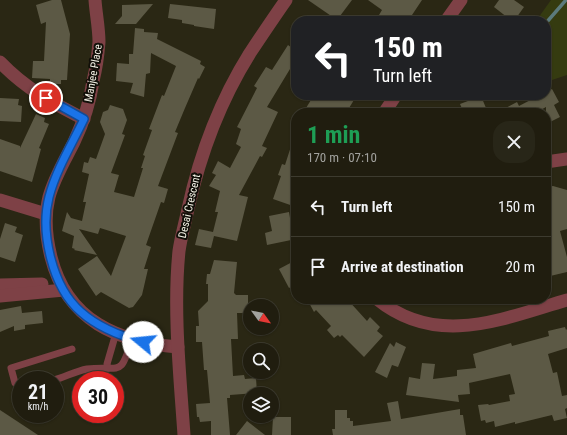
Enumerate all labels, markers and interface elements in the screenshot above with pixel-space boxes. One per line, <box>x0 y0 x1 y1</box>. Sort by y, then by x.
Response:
text: 150 m <box>373 31 443 64</box>
icon: left <box>307 32 359 84</box>
street label: Manjee Place <box>82 43 105 103</box>
text: Turn left <box>373 65 432 86</box>
pin <box>29 81 63 115</box>
icon: arrive <box>35 87 57 109</box>
text: 1 min <box>307 121 360 149</box>
button: close <box>493 121 535 163</box>
text: 170 m · 07:10 <box>307 150 377 165</box>
street label: Desai Crescent <box>176 173 203 239</box>
icon: left <box>307 196 329 218</box>
text: Turn left <box>341 198 392 216</box>
text: 150 m <box>498 198 535 216</box>
icon: arrive <box>307 256 329 278</box>
text: Arrive at destination <box>341 258 464 276</box>
text: 20 m <box>505 258 535 276</box>
north arrow <box>243 299 279 335</box>
map controls <box>243 299 279 423</box>
position arrow <box>122 321 164 363</box>
button: search <box>243 343 279 379</box>
speed limit sign: 30 <box>72 371 124 423</box>
text: 21 <box>28 380 48 404</box>
button: layers <box>243 387 279 423</box>
text: km/h <box>28 401 48 412</box>

